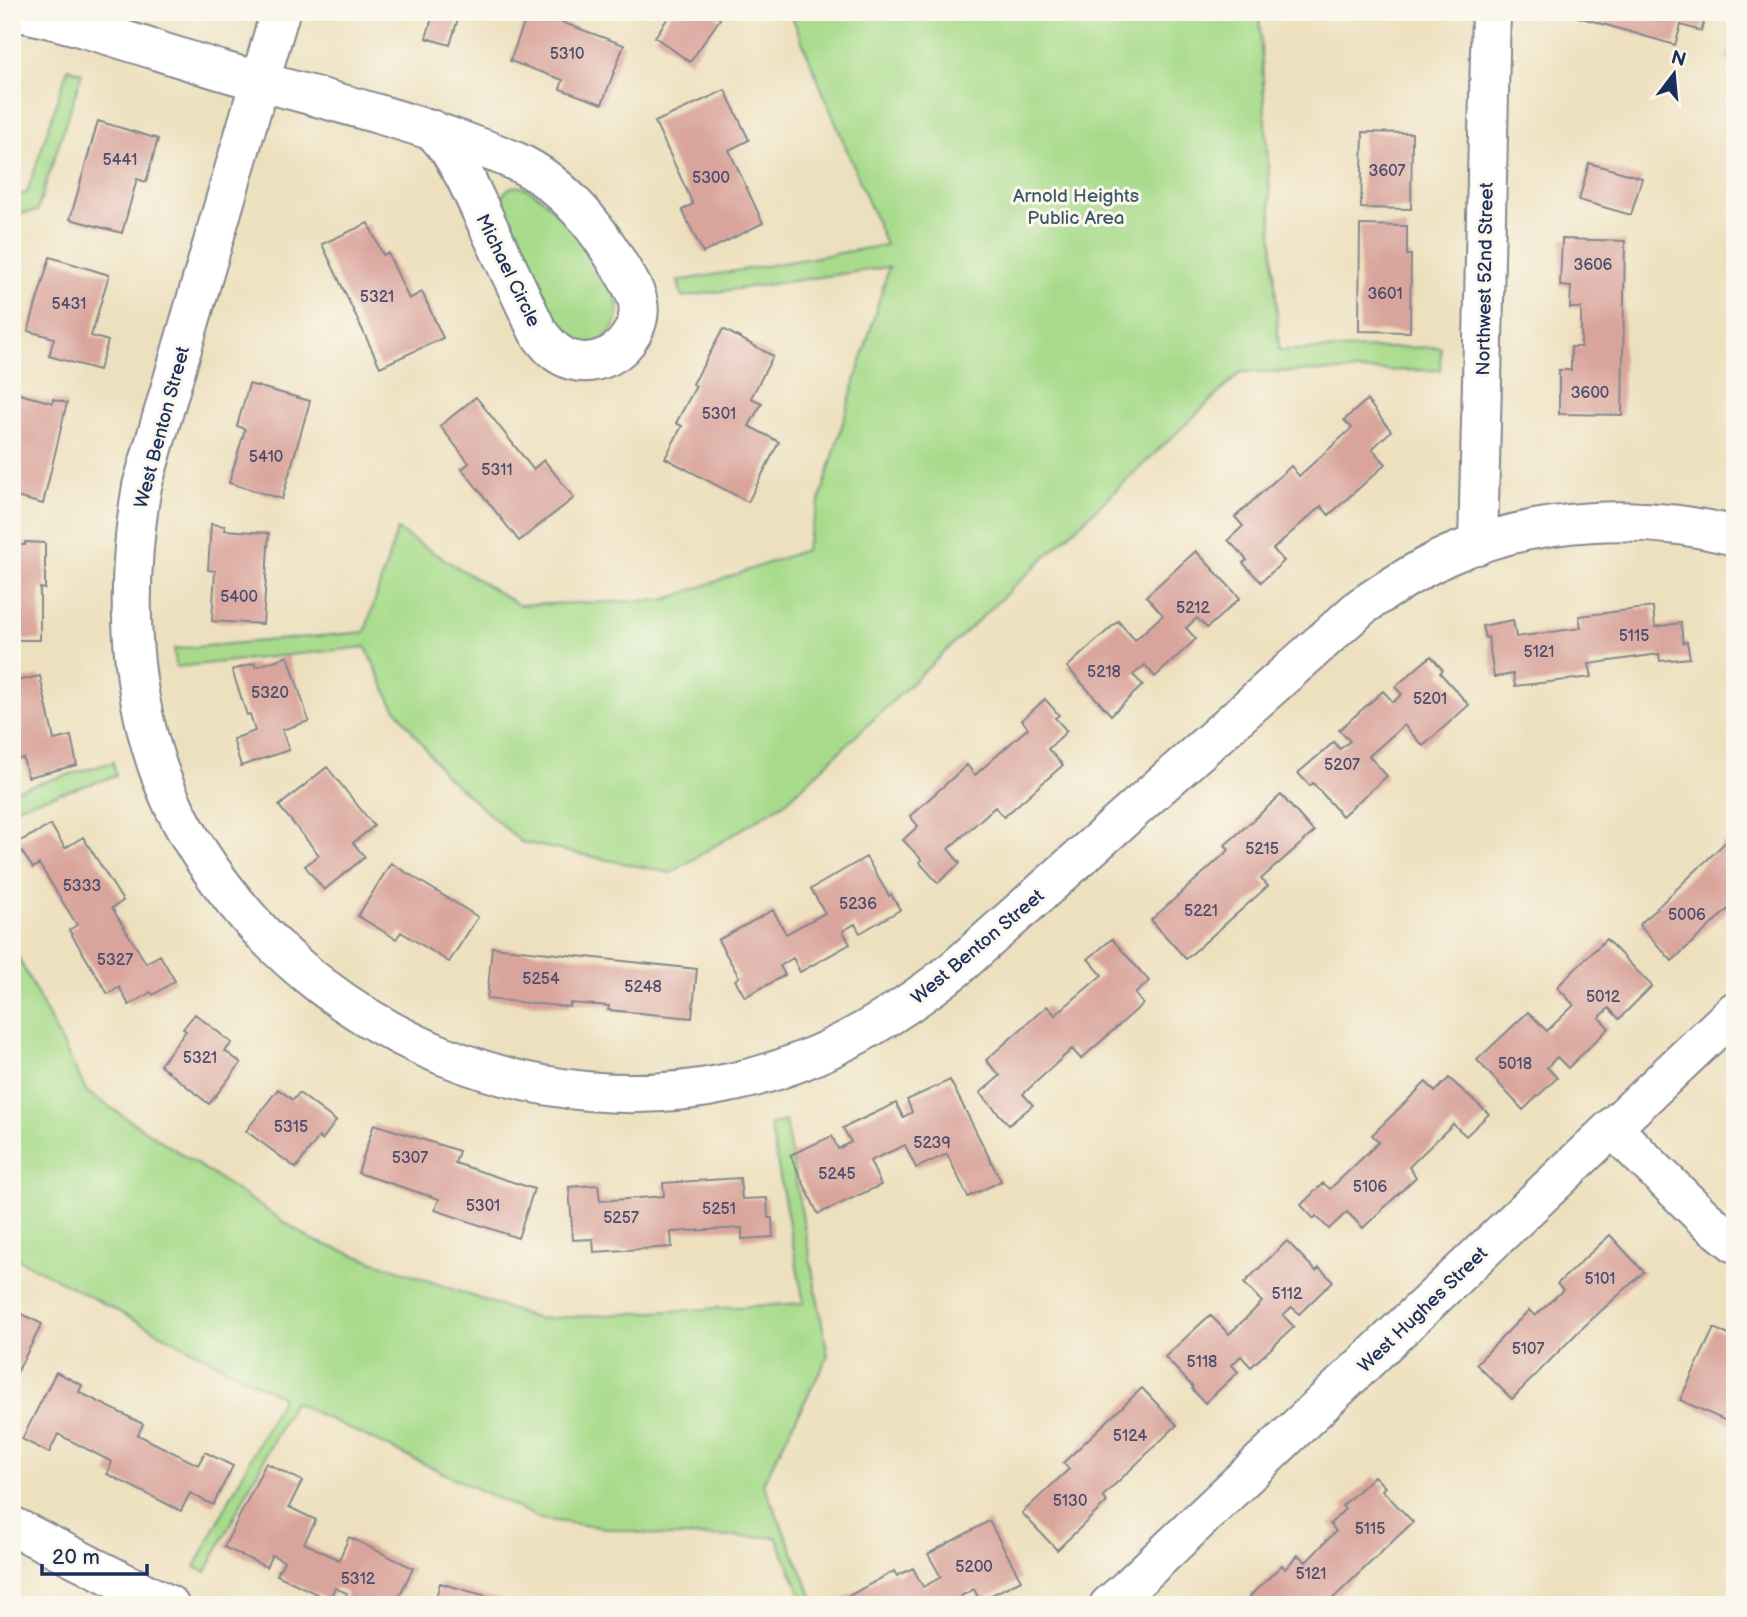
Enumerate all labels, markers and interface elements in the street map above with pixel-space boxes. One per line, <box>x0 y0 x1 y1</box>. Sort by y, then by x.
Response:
north arrow <box>1638 38 1708 108</box>
house number: 5310 <box>550 45 584 64</box>
text: N <box>1668 46 1688 72</box>
house number: 5441 <box>103 151 137 170</box>
house number: 3607 <box>1369 162 1406 181</box>
house number: 5300 <box>692 169 730 188</box>
street label: Northwest 52nd Street <box>1472 182 1499 376</box>
park label: Arnold Heights Public Area <box>1013 185 1139 230</box>
street label: Michael Circle <box>470 210 545 331</box>
house number: 3606 <box>1574 256 1613 275</box>
house number: 3601 <box>1367 285 1403 304</box>
house number: 5321 <box>360 288 394 307</box>
house number: 5431 <box>52 295 86 314</box>
street label: West Benton Street <box>130 344 195 511</box>
house number: 3600 <box>1571 384 1609 403</box>
house number: 5301 <box>702 405 736 424</box>
house number: 5410 <box>249 448 283 467</box>
house number: 5311 <box>481 461 513 480</box>
house number: 5400 <box>220 588 258 607</box>
house number: 5212 <box>1176 599 1211 618</box>
house number: 5115 <box>1619 627 1649 646</box>
house number: 5121 <box>1524 643 1554 662</box>
house number: 5218 <box>1087 663 1121 682</box>
house number: 5320 <box>251 684 289 703</box>
house number: 5201 <box>1413 690 1447 709</box>
house number: 5207 <box>1324 756 1360 775</box>
house number: 5215 <box>1245 840 1279 859</box>
house number: 5333 <box>63 877 101 896</box>
street label: West Benton Street <box>907 885 1049 1009</box>
house number: 5236 <box>839 895 877 914</box>
house number: 5221 <box>1184 902 1218 921</box>
house number: 5006 <box>1668 906 1706 925</box>
house number: 5327 <box>97 951 133 970</box>
house number: 5254 <box>522 970 560 989</box>
house number: 5248 <box>624 978 662 997</box>
house number: 5012 <box>1586 988 1621 1007</box>
house number: 5321 <box>183 1049 217 1068</box>
house number: 5018 <box>1498 1055 1532 1074</box>
house number: 5315 <box>274 1118 308 1137</box>
house number: 5239 <box>913 1134 951 1153</box>
house number: 5307 <box>392 1149 428 1168</box>
house number: 5245 <box>818 1165 856 1184</box>
house number: 5106 <box>1353 1178 1387 1197</box>
house number: 5301 <box>466 1197 500 1216</box>
house number: 5251 <box>702 1200 736 1219</box>
house number: 5257 <box>603 1209 639 1228</box>
street label: West Hughes Street <box>1353 1242 1493 1378</box>
house number: 5101 <box>1585 1270 1615 1289</box>
house number: 5112 <box>1272 1285 1303 1304</box>
house number: 5107 <box>1512 1340 1544 1359</box>
house number: 5118 <box>1187 1353 1217 1372</box>
house number: 5124 <box>1113 1427 1147 1446</box>
house number: 5130 <box>1053 1492 1087 1511</box>
house number: 5115 <box>1355 1520 1385 1539</box>
scale bar <box>42 1533 147 1577</box>
text: 20 m <box>52 1545 100 1570</box>
house number: 5200 <box>955 1558 993 1577</box>
house number: 5121 <box>1296 1565 1326 1584</box>
house number: 5312 <box>341 1570 376 1589</box>

